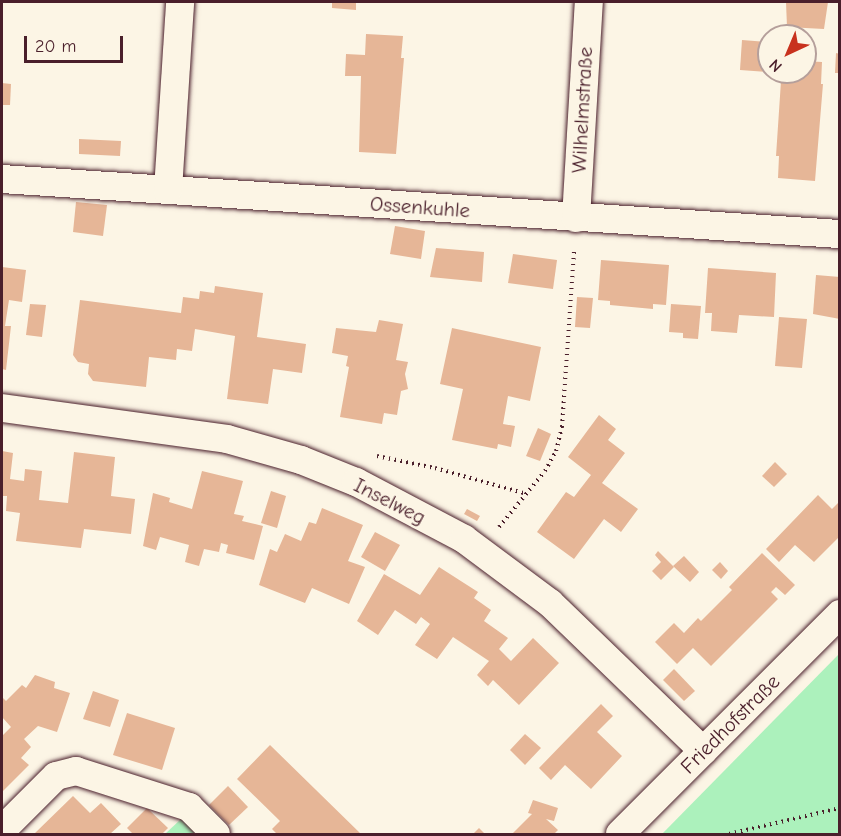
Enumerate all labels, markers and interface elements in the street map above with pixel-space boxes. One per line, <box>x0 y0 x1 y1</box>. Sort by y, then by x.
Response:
scale bar <box>27 24 126 62</box>
north arrow <box>757 24 817 84</box>
text: 20 m <box>35 36 76 57</box>
street label: Wilhelmstraße <box>566 46 598 174</box>
text: N <box>766 55 786 76</box>
street label: Ossenkuhle <box>369 191 471 223</box>
street label: Inselweg <box>350 472 430 530</box>
street label: Friedhofstraße <box>675 669 785 779</box>

